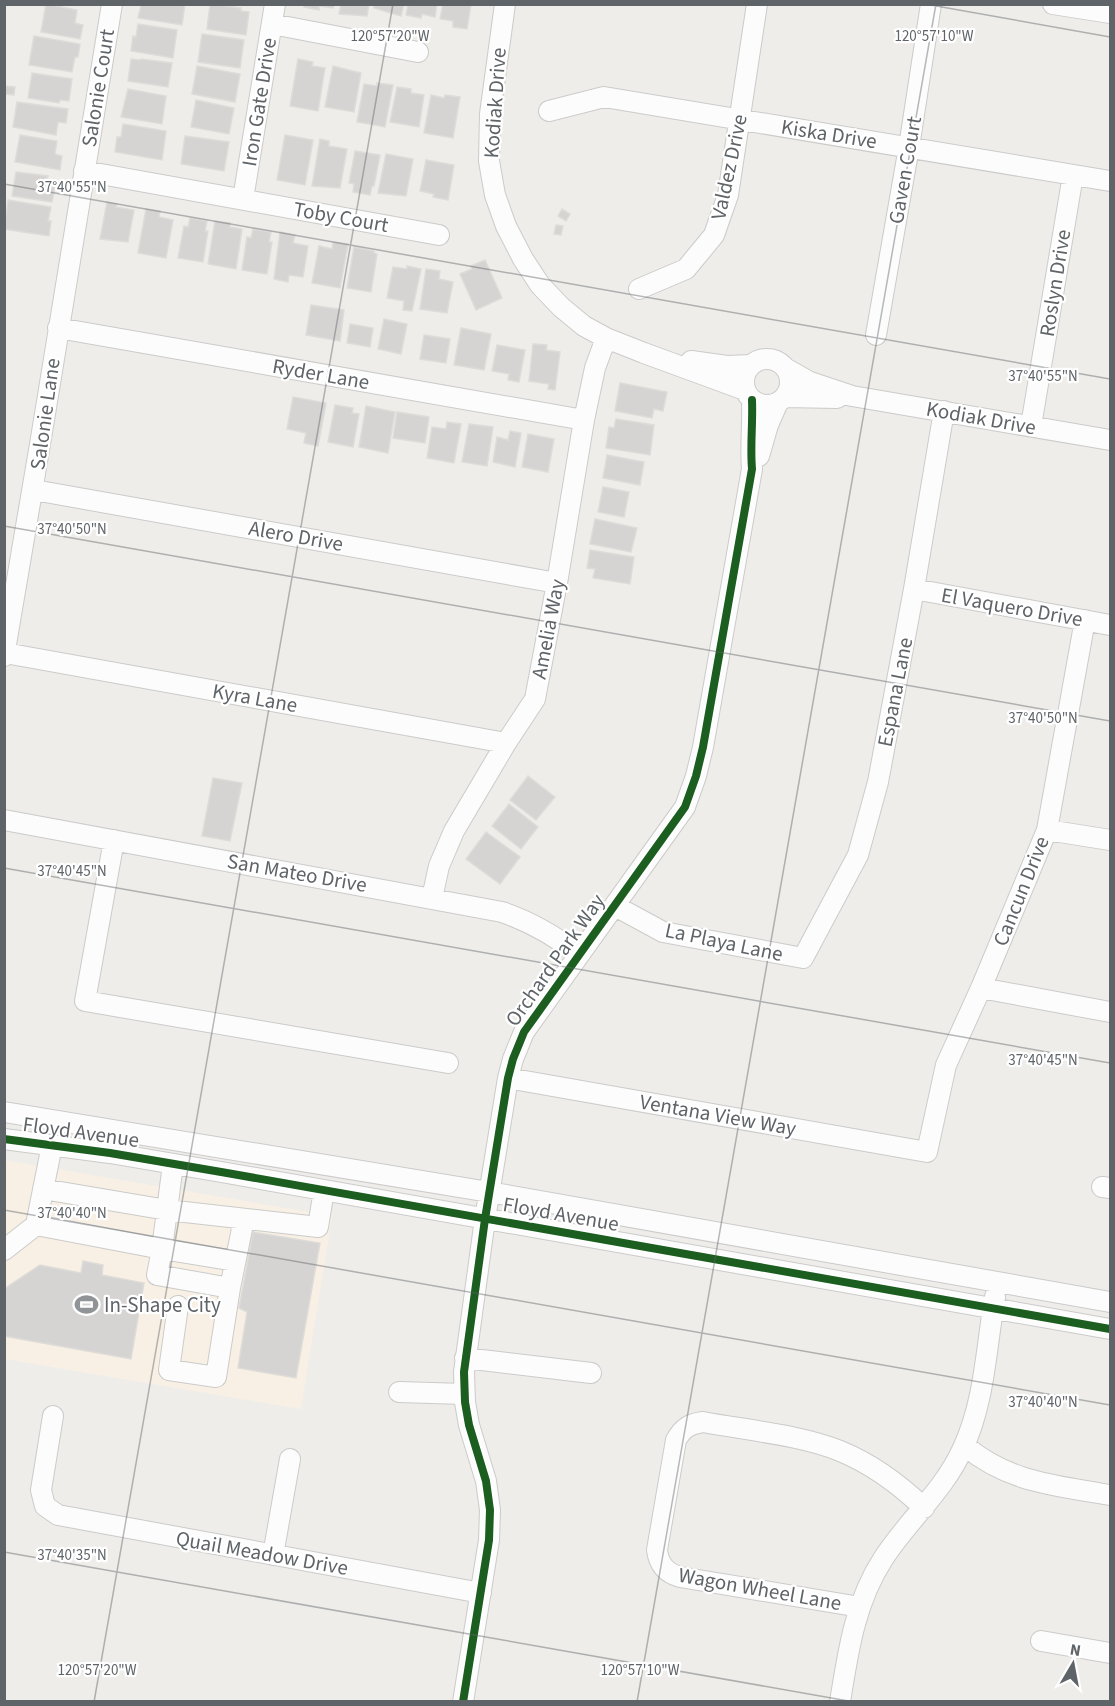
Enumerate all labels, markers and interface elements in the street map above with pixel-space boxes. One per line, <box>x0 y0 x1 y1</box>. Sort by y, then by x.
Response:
text: 120°57'20"W <box>350 26 430 47</box>
text: 120°57'10"W <box>894 26 974 47</box>
street label: Salonie Court <box>74 27 122 149</box>
street label: Iron Gate Drive <box>234 36 284 168</box>
street label: Kodiak Drive <box>476 47 514 159</box>
street label: Valdez Drive <box>703 112 755 222</box>
street label: Kiska Drive <box>779 112 879 156</box>
street label: Gaven Court <box>881 114 929 226</box>
text: 37°40'55"N <box>37 177 107 198</box>
street label: Toby Court <box>291 194 391 240</box>
street label: Roslyn Drive <box>1032 227 1078 339</box>
street label: Ryder Lane <box>270 351 372 397</box>
street label: Salonie Lane <box>22 356 68 472</box>
text: 37°40'55"N <box>1008 366 1078 387</box>
street label: Kodiak Drive <box>924 394 1038 442</box>
street label: Alero Drive <box>246 513 346 559</box>
text: 37°40'50"N <box>37 519 107 540</box>
street label: Amelia Way <box>524 576 572 681</box>
street label: El Vaquero Drive <box>939 580 1085 634</box>
street label: Espana Lane <box>870 635 920 749</box>
street label: Kyra Lane <box>210 676 300 720</box>
text: 37°40'50"N <box>1008 708 1078 729</box>
street label: Cancun Drive <box>985 831 1057 951</box>
street label: San Mateo Drive <box>225 846 369 900</box>
text: 37°40'45"N <box>37 861 107 882</box>
street label: Orchard Park Way <box>498 888 612 1032</box>
street label: La Playa Lane <box>662 915 786 969</box>
text: 37°40'45"N <box>1008 1050 1078 1071</box>
street label: Ventana View Way <box>637 1086 799 1144</box>
street label: Floyd Avenue <box>21 1109 141 1155</box>
street label: Floyd Avenue <box>501 1189 621 1239</box>
text: 37°40'40"N <box>37 1203 107 1224</box>
place label: In-Shape City <box>104 1290 221 1320</box>
sports icon: In-Shape City <box>73 1292 99 1318</box>
text: 37°40'40"N <box>1008 1392 1078 1413</box>
street label: Quail Meadow Drive <box>174 1523 350 1583</box>
text: 37°40'35"N <box>37 1545 107 1566</box>
street label: Wagon Wheel Lane <box>676 1560 844 1618</box>
north arrow <box>1043 1634 1103 1694</box>
text: N <box>1068 1638 1083 1662</box>
text: 120°57'20"W <box>57 1660 137 1681</box>
text: 120°57'10"W <box>600 1660 680 1681</box>

